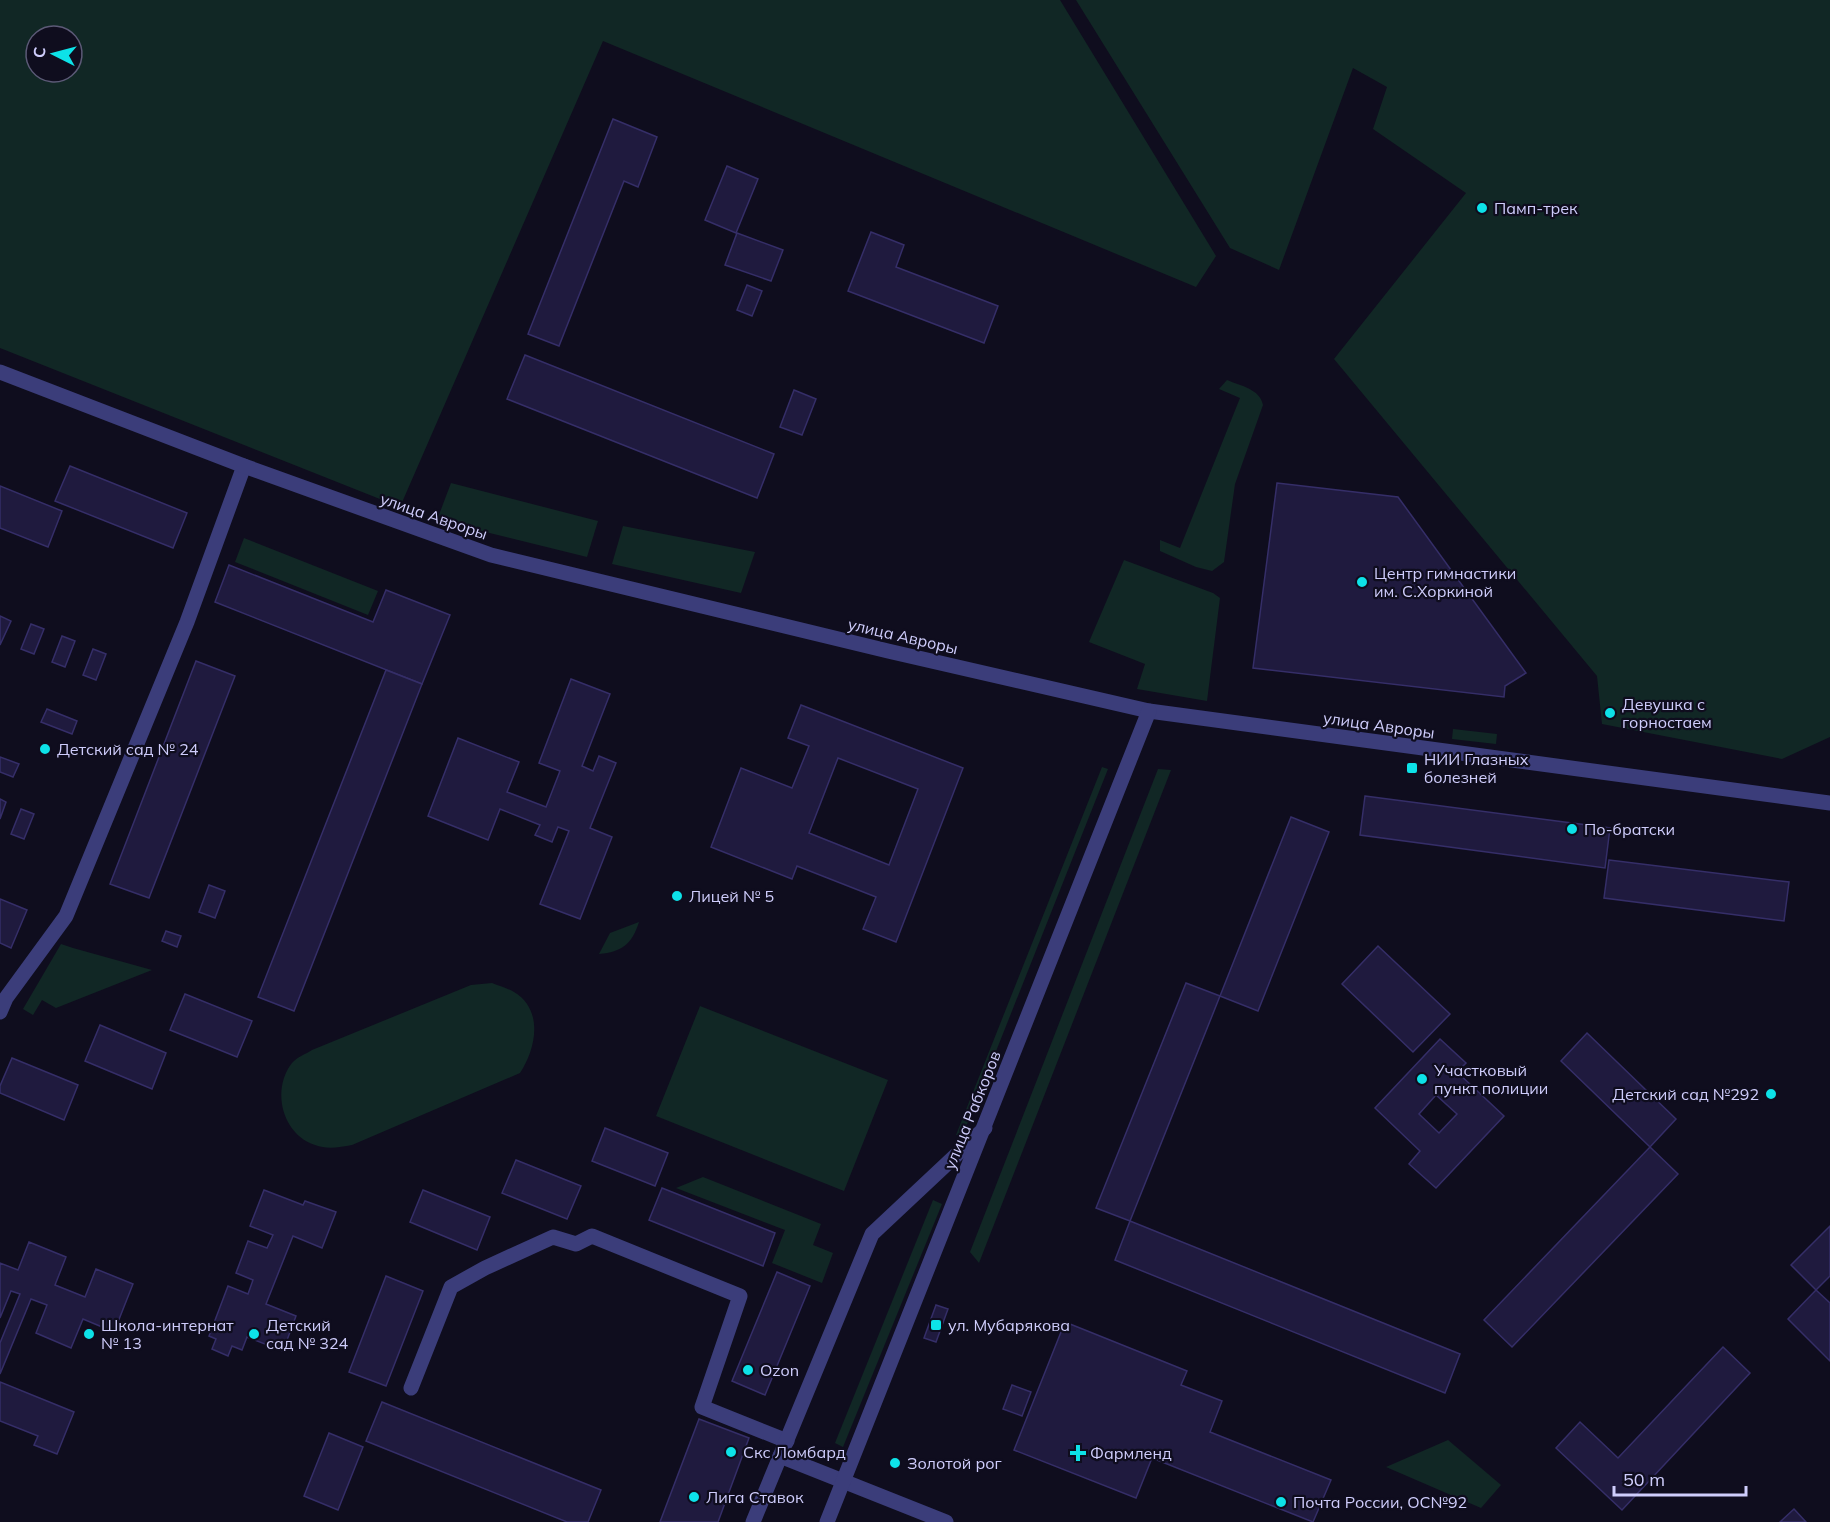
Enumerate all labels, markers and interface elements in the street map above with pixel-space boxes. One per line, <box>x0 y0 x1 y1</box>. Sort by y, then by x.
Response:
north arrow <box>24 24 84 84</box>
text: С <box>29 46 50 59</box>
place label: Памп-трек <box>1494 198 1578 218</box>
marker: Памп-трек <box>1475 201 1489 215</box>
street label: улица Авроры <box>378 488 490 544</box>
place label: Центр гимнастики им. С.Хоркиной <box>1374 563 1516 601</box>
marker: Центр гимнастики им. С.Хоркиной <box>1355 575 1369 589</box>
street label: улица Авроры <box>846 614 960 658</box>
place label: Девушка с горностаем <box>1622 694 1712 732</box>
marker: Девушка с горностаем <box>1603 706 1617 720</box>
street label: улица Авроры <box>1322 707 1436 743</box>
place label: Детский сад № 24 <box>57 739 199 759</box>
marker: Детский сад № 24 <box>38 742 52 756</box>
place label: НИИ Глазных болезней <box>1424 749 1529 787</box>
marker: НИИ Глазных болезней <box>1405 761 1419 775</box>
place label: По-братски <box>1584 819 1675 839</box>
marker: По-братски <box>1565 822 1579 836</box>
place label: Лицей № 5 <box>689 886 774 906</box>
marker: Лицей № 5 <box>670 889 684 903</box>
street label: улица Рабкоров <box>939 1048 1005 1172</box>
place label: Участковый пункт полиции <box>1433 1060 1548 1098</box>
marker: Участковый пункт полиции <box>1415 1072 1429 1086</box>
place label: Детский сад №292 <box>1612 1084 1759 1104</box>
marker: Детский сад №292 <box>1764 1087 1778 1101</box>
place label: Школа-интернат № 13 <box>101 1315 234 1353</box>
place label: Детский сад № 324 <box>266 1315 348 1353</box>
place label: ул. Мубарякова <box>948 1315 1070 1335</box>
marker: ул. Мубарякова <box>929 1318 943 1332</box>
marker: Школа-интернат № 13 <box>82 1327 96 1341</box>
marker: Детский сад № 324 <box>247 1327 261 1341</box>
place label: Ozon <box>760 1360 799 1380</box>
marker: Ozon <box>741 1363 755 1377</box>
place label: Скс Ломбард <box>743 1442 846 1462</box>
place label: Фармленд <box>1090 1443 1172 1463</box>
marker: Скс Ломбард <box>724 1445 738 1459</box>
marker: Фармленд <box>1071 1446 1085 1460</box>
place label: Золотой рог <box>907 1453 1002 1473</box>
marker: Золотой рог <box>888 1456 902 1470</box>
scale bar <box>1614 1459 1746 1497</box>
text: 50 m <box>1623 1468 1665 1491</box>
place label: Лига Ставок <box>706 1487 804 1507</box>
marker: Лига Ставок <box>687 1490 701 1504</box>
place label: Почта России, ОС№92 <box>1293 1492 1467 1512</box>
marker: Почта России, ОС№92 <box>1274 1495 1288 1509</box>

